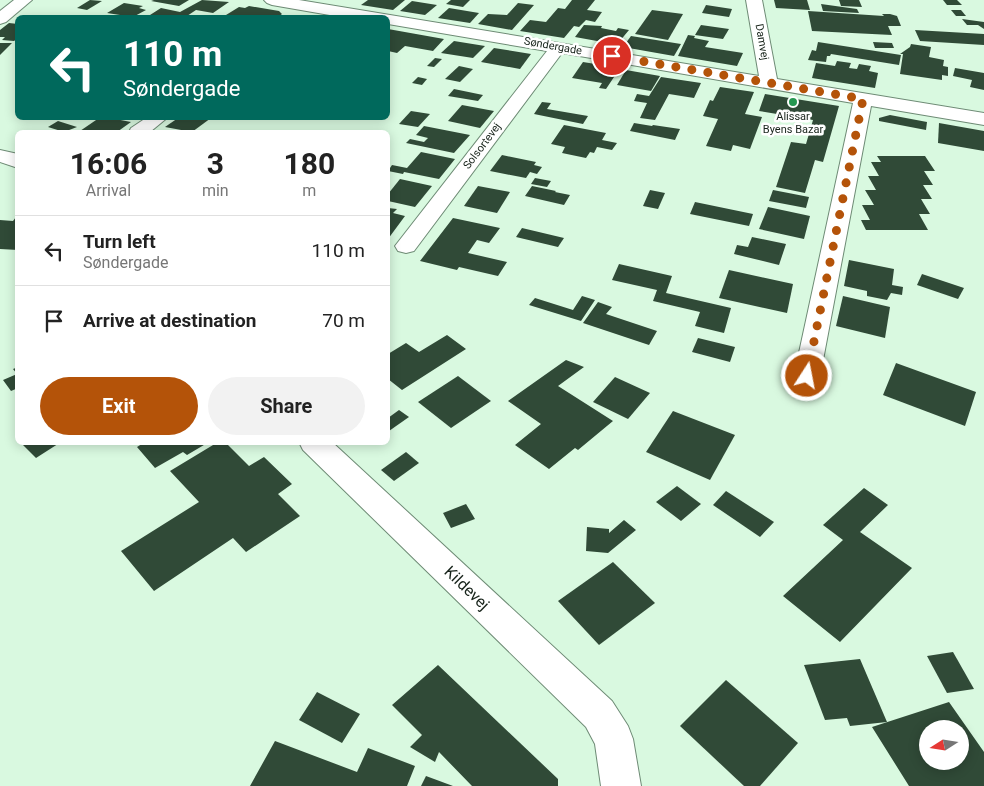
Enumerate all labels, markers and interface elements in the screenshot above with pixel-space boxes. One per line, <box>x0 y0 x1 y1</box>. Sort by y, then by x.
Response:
street label: Damvej <box>752 23 772 61</box>
text: 110 m <box>123 34 222 75</box>
icon: left <box>40 35 105 100</box>
street label: Søndergade <box>523 35 583 58</box>
pin <box>591 35 633 77</box>
icon: arrive <box>598 42 626 70</box>
text: Søndergade <box>123 76 240 101</box>
marker: Alissar Byens Bazar <box>787 96 799 108</box>
place label: Alissar Byens Bazar <box>763 110 823 136</box>
street label: Solsortevej <box>460 120 504 172</box>
text: 16:06 <box>70 146 147 181</box>
text: 3 <box>207 146 224 181</box>
text: 180 <box>284 146 335 181</box>
text: Arrival <box>86 181 131 200</box>
text: min <box>202 181 229 200</box>
text: m <box>302 181 316 200</box>
text: Turn left <box>83 230 156 253</box>
icon: left <box>40 237 68 265</box>
text: 110 m <box>312 239 365 262</box>
text: Søndergade <box>83 253 168 272</box>
icon: arrive <box>40 307 68 335</box>
text: Arrive at destination <box>83 309 256 332</box>
text: 70 m <box>322 309 365 332</box>
position arrow <box>780 349 832 401</box>
button: Exit <box>40 377 198 435</box>
button: Share <box>208 377 365 435</box>
street label: Kildevej <box>441 562 493 614</box>
north arrow <box>919 720 969 770</box>
map controls <box>919 720 969 770</box>

